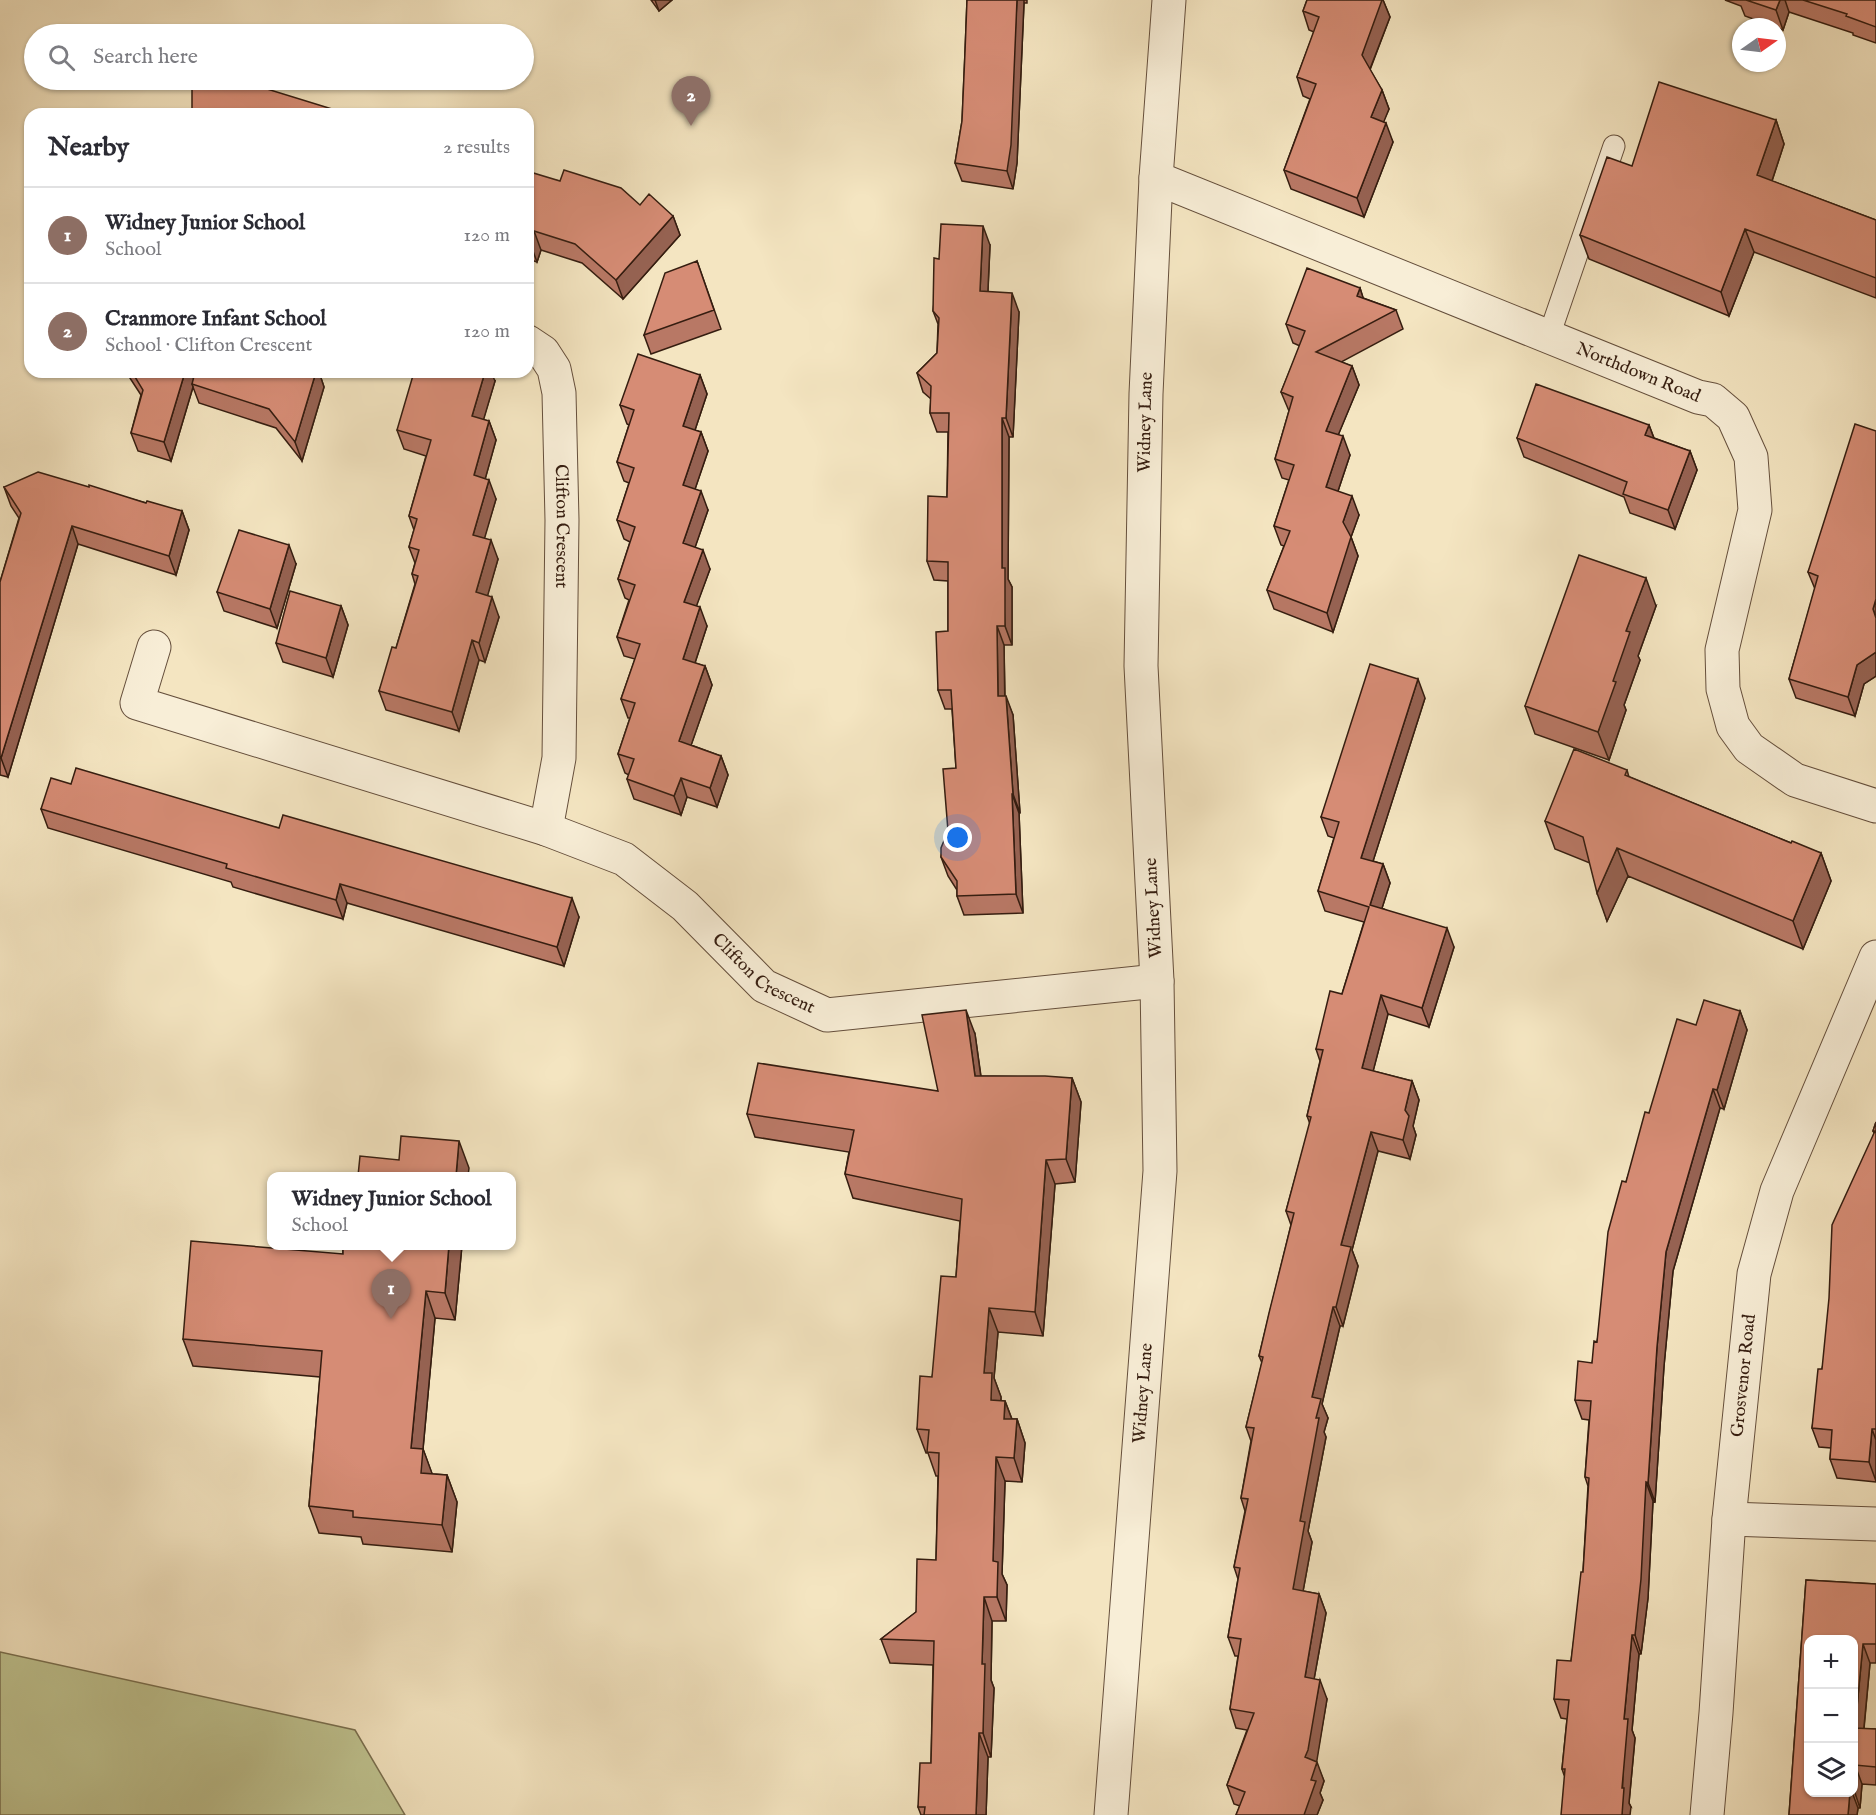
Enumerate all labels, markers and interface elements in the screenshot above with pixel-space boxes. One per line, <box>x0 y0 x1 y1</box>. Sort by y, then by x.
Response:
north arrow <box>1732 18 1786 72</box>
search box <box>24 24 534 90</box>
icon: search <box>45 41 78 74</box>
text: Search here <box>93 43 198 71</box>
pin: 2 <box>672 76 710 126</box>
text: Nearby <box>48 131 129 164</box>
text: 2 results <box>443 135 510 160</box>
text: Widney Junior School <box>105 209 305 237</box>
text: 1 <box>64 223 71 248</box>
text: 120 m <box>464 223 510 248</box>
text: School <box>105 237 161 262</box>
text: Cranmore Infant School <box>105 305 326 333</box>
text: 2 <box>63 319 72 344</box>
text: 120 m <box>464 319 510 344</box>
text: School · Clifton Crescent <box>105 333 312 358</box>
street label: Northdown Road <box>1573 337 1704 408</box>
street label: Widney Lane <box>1133 372 1159 473</box>
street label: Clifton Crescent <box>549 464 574 588</box>
your location <box>943 823 972 852</box>
street label: Widney Lane <box>1140 857 1168 959</box>
street label: Clifton Crescent <box>707 928 818 1019</box>
popup <box>267 1172 516 1250</box>
text: Widney Junior School <box>292 1185 491 1213</box>
text: School <box>292 1213 348 1238</box>
pin: 1 <box>372 1270 410 1319</box>
street label: Grosvenor Road <box>1726 1313 1761 1438</box>
street label: Widney Lane <box>1128 1342 1158 1444</box>
map controls <box>1804 1635 1858 1797</box>
button: + <box>1804 1635 1858 1689</box>
button: − <box>1804 1689 1858 1743</box>
button: layers <box>1804 1743 1858 1797</box>

